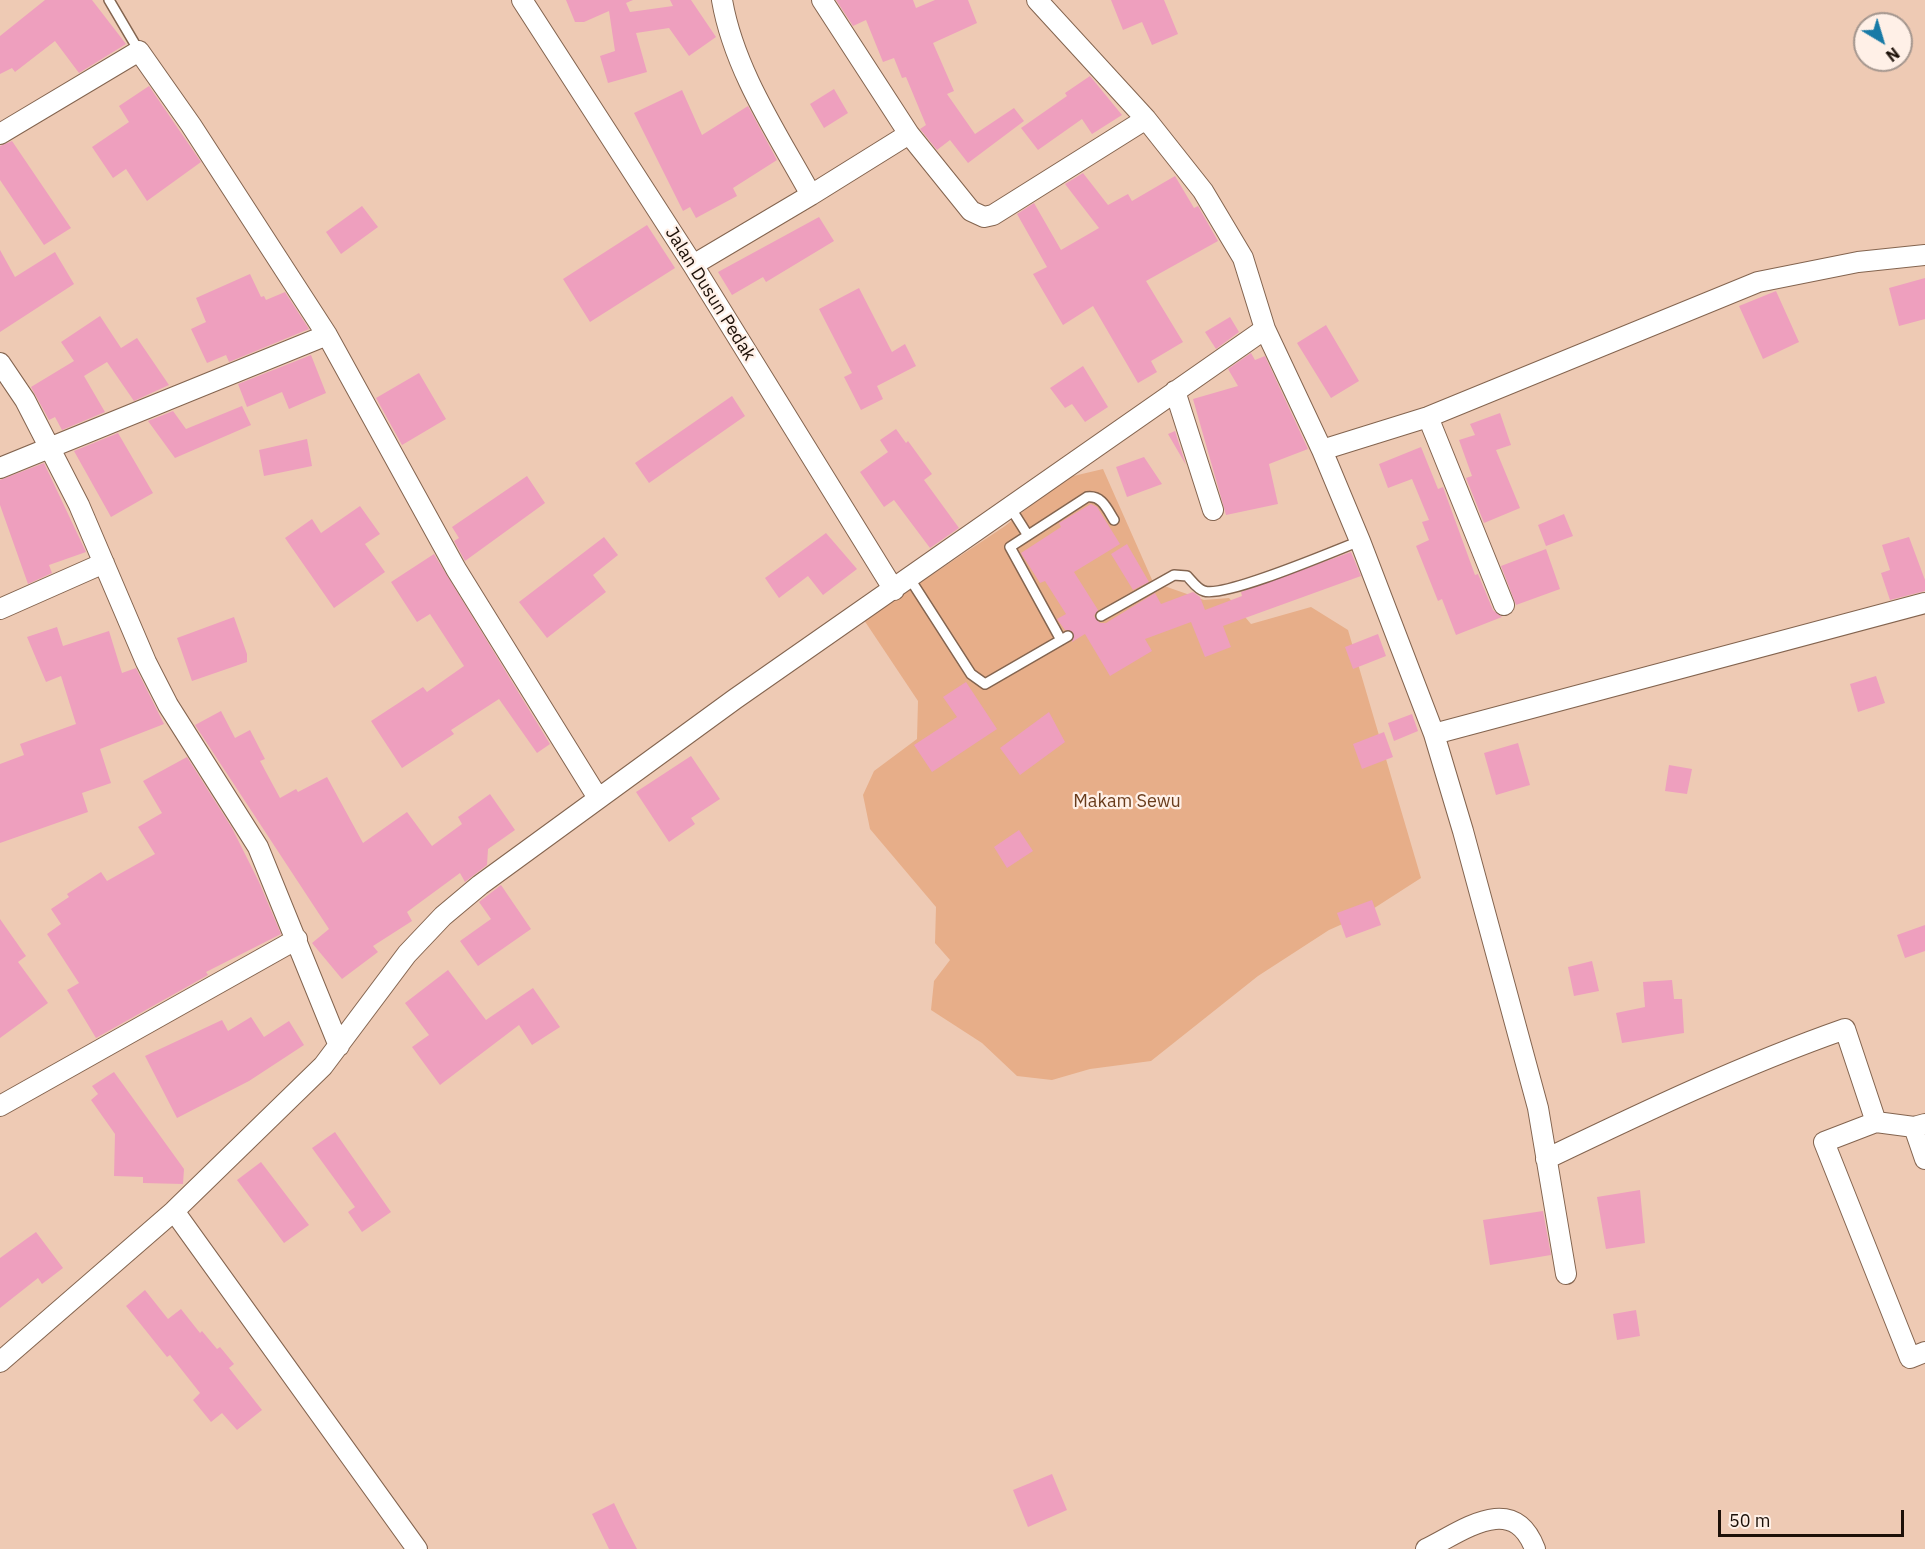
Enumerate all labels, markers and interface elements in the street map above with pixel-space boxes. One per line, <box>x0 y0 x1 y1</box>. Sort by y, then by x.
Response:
north arrow <box>1853 12 1913 72</box>
text: N <box>1882 43 1904 66</box>
street label: Jalan Dusun Pedak <box>660 223 760 365</box>
park label: Makam Sewu <box>1073 791 1181 813</box>
scale bar <box>1721 1498 1907 1536</box>
text: 50 m <box>1729 1509 1771 1532</box>

